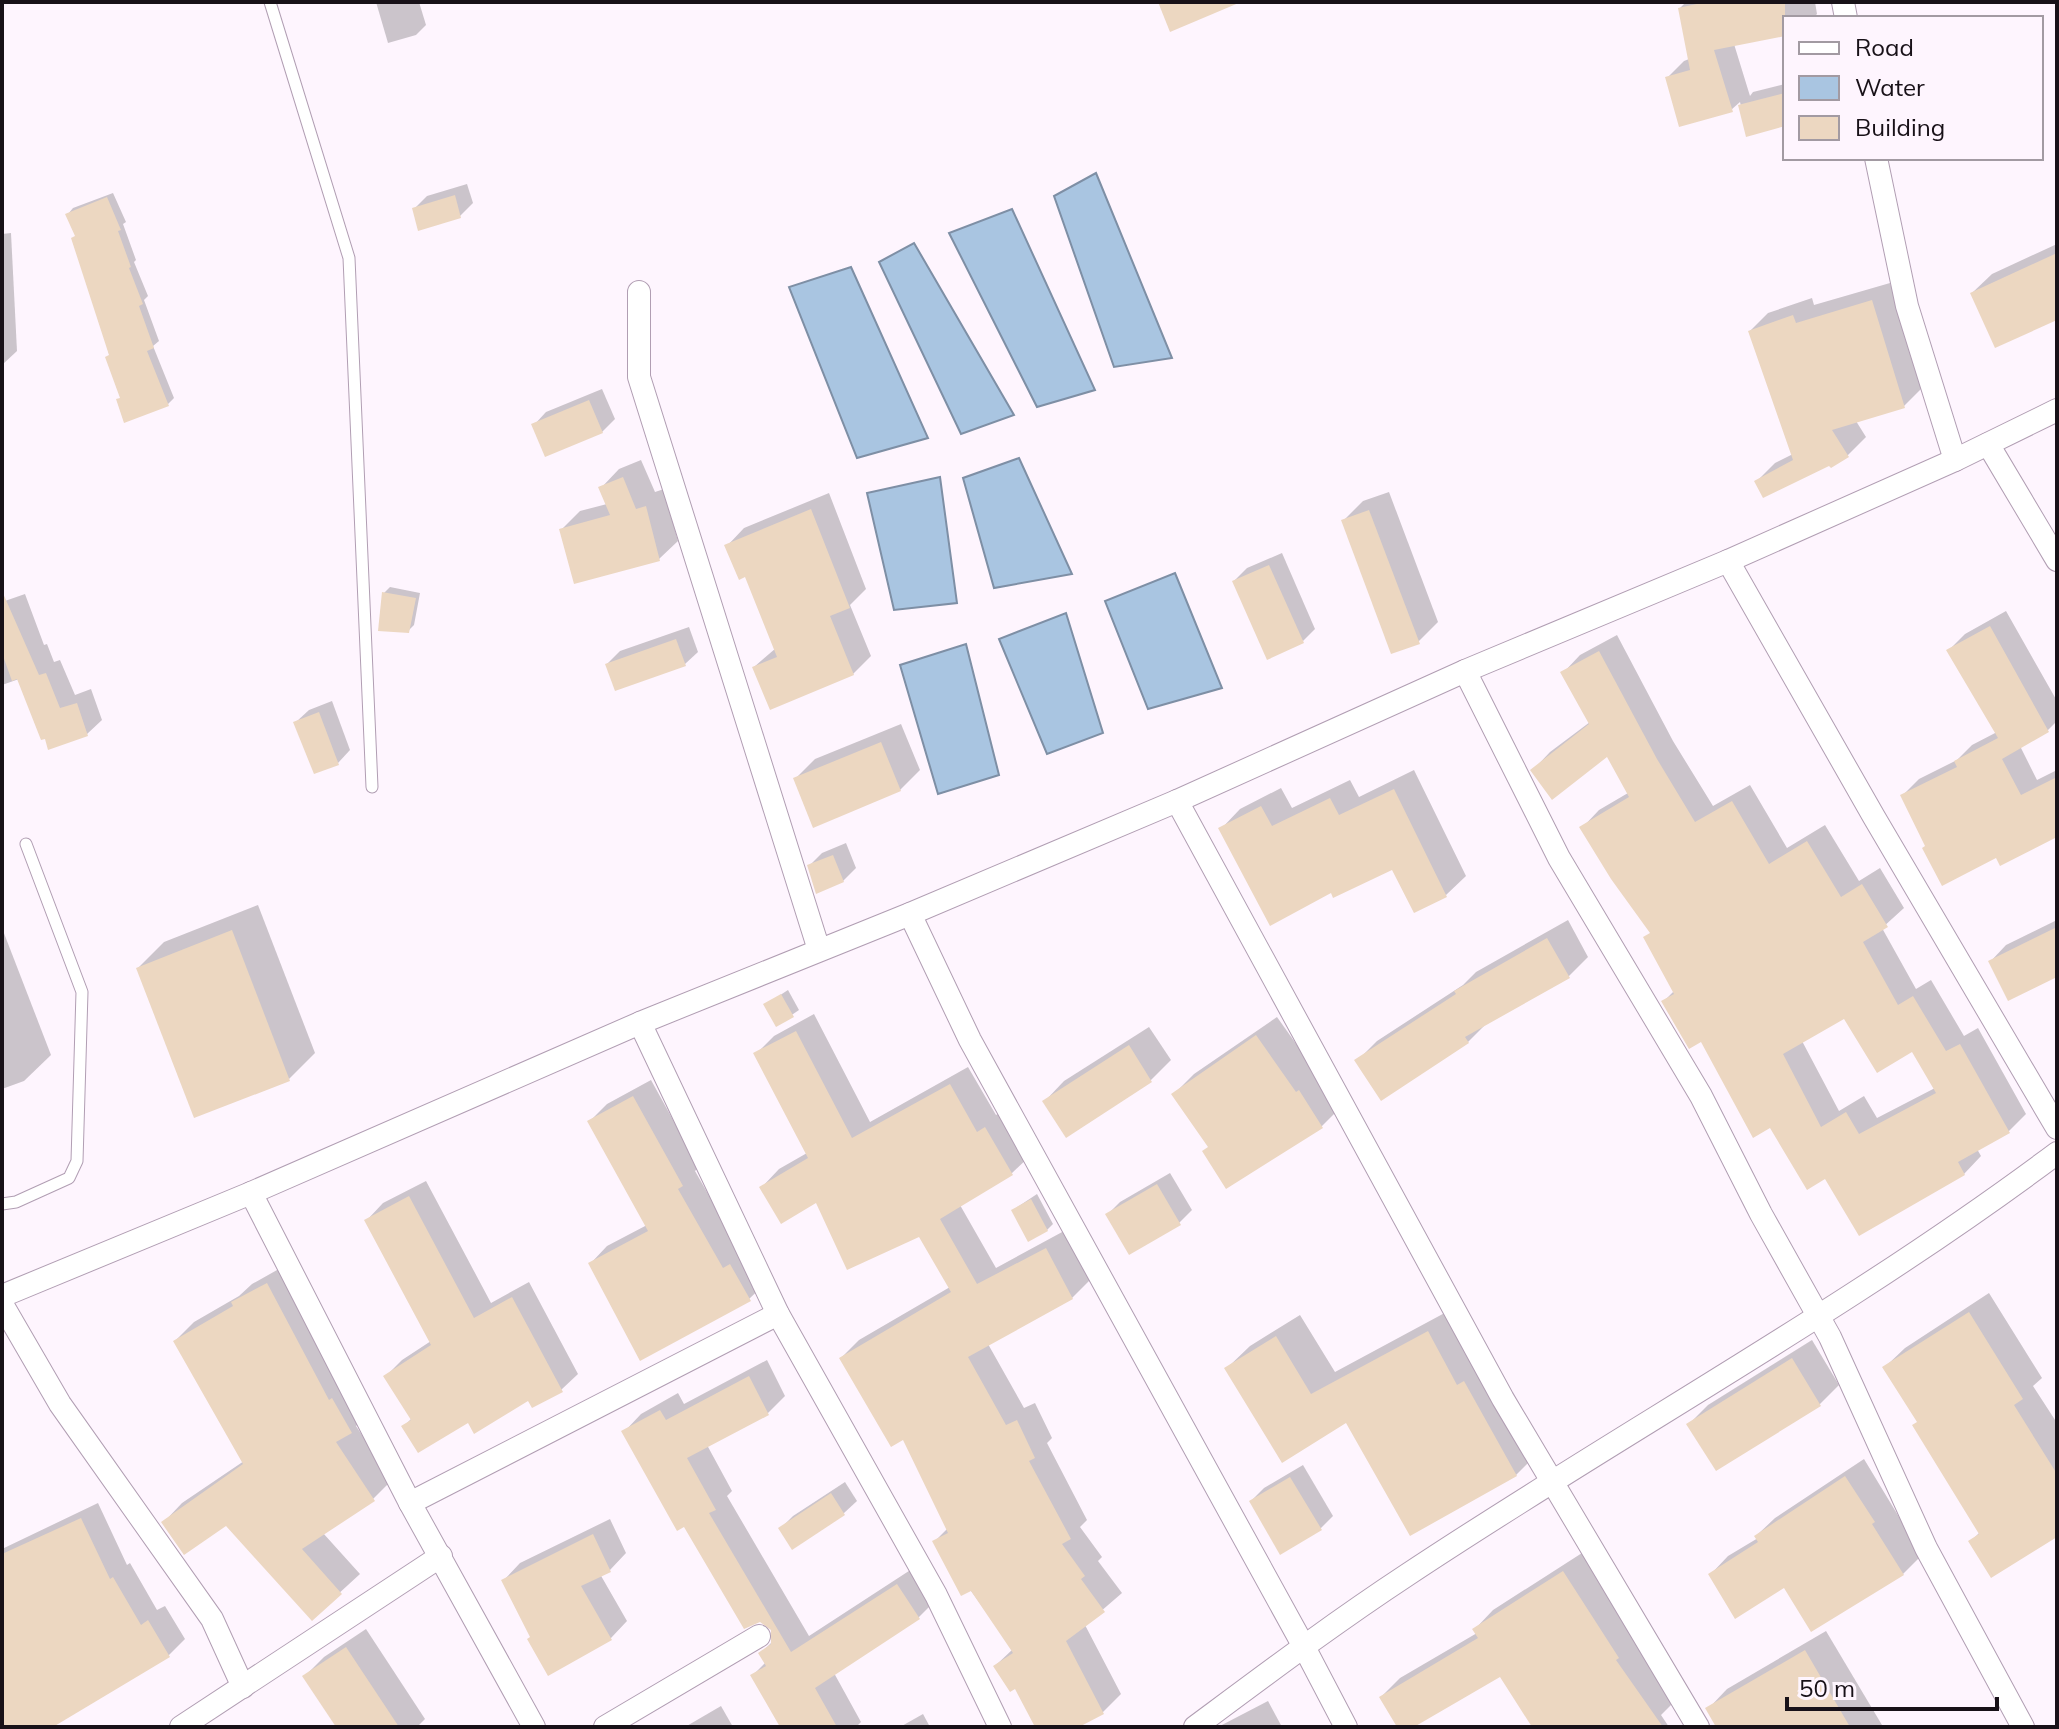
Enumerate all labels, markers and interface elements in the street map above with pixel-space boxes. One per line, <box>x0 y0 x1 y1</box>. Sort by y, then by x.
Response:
legend <box>1783 16 2043 160</box>
text: Road <box>1855 32 1914 62</box>
text: Water <box>1855 72 1925 102</box>
text: Building <box>1855 112 1945 142</box>
scale bar <box>1787 1661 1997 1711</box>
text: 50 m <box>1799 1673 1855 1703</box>

